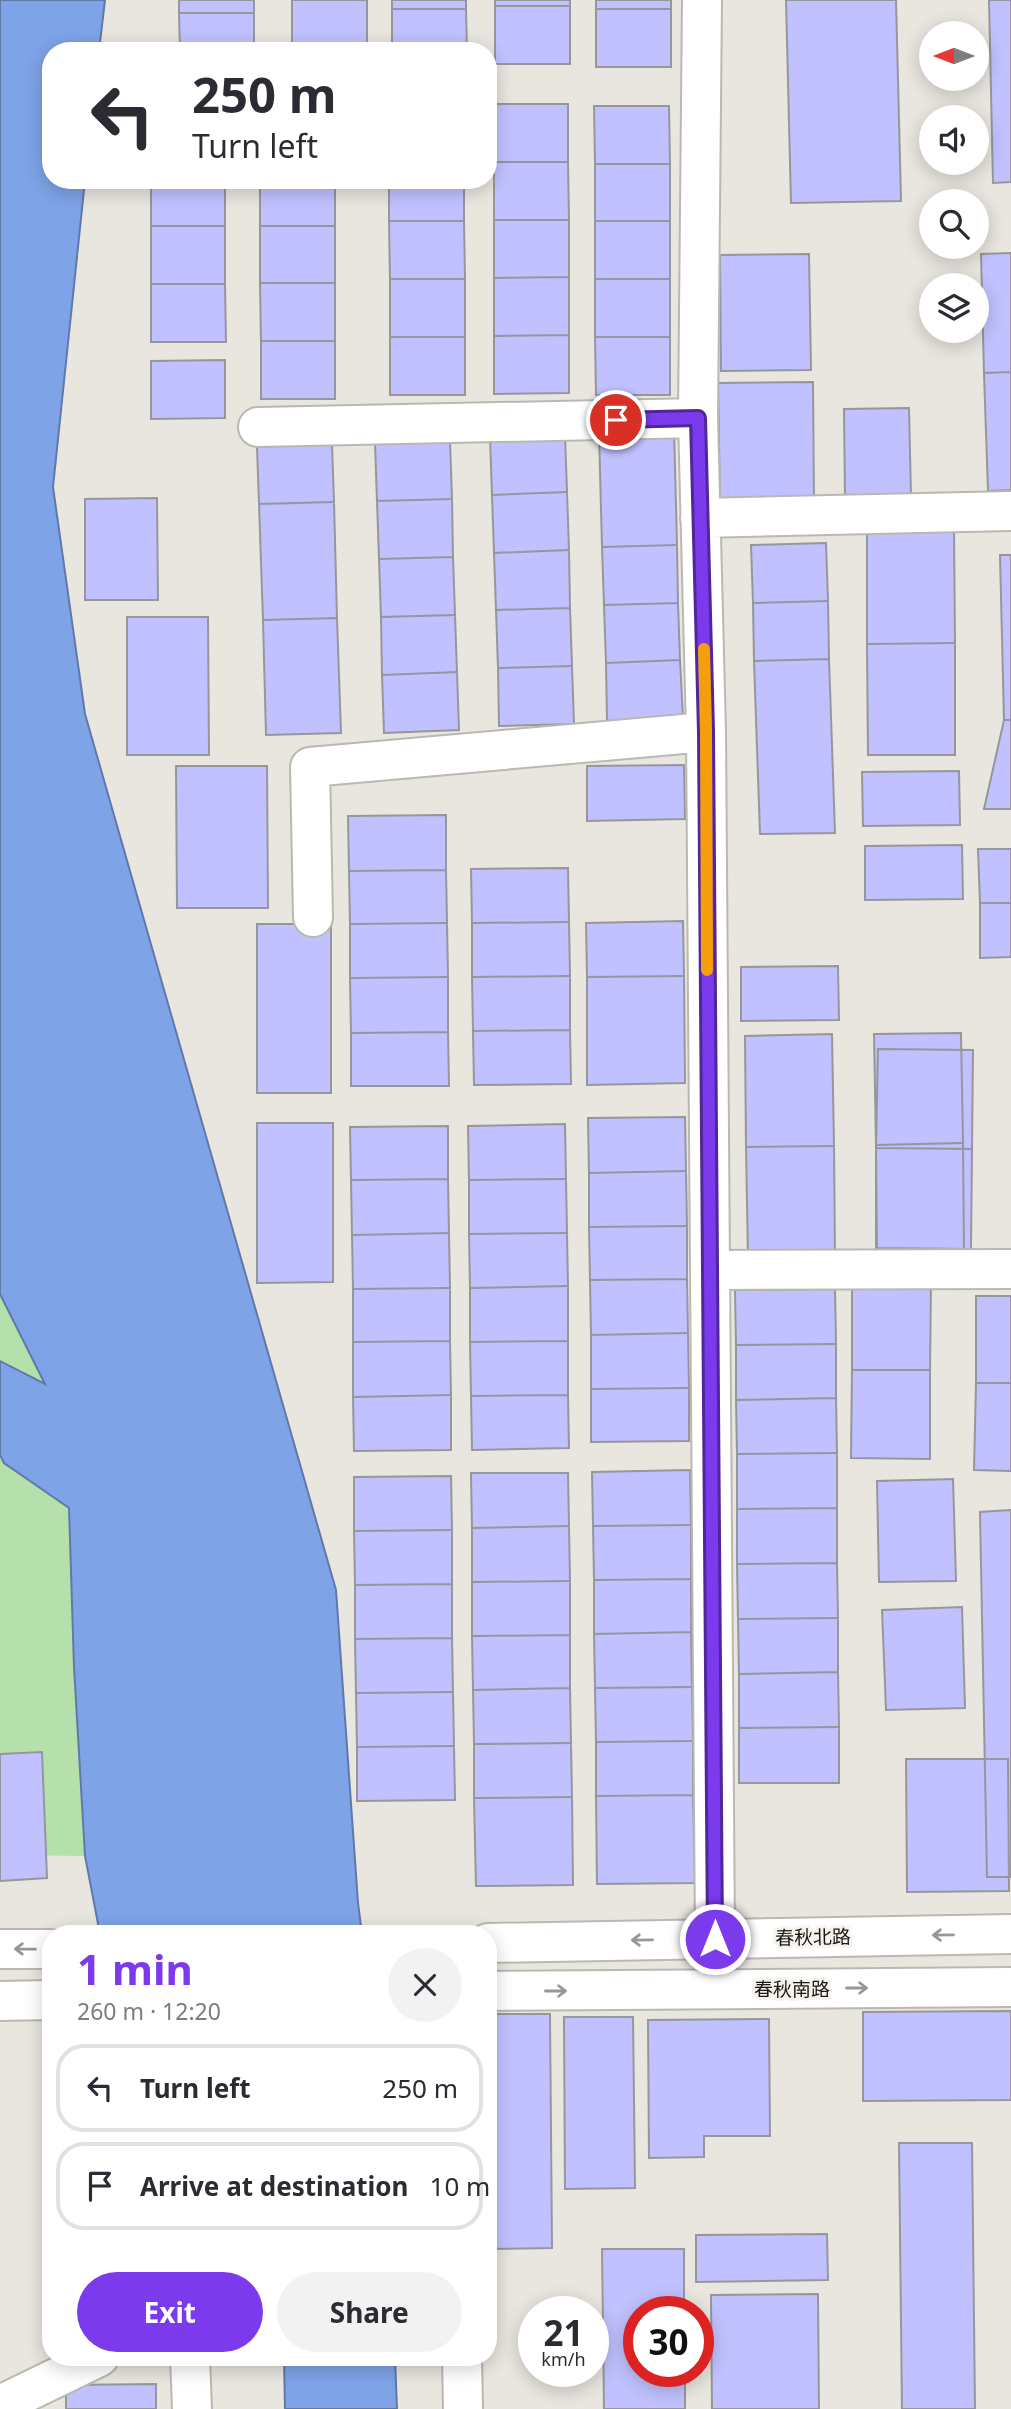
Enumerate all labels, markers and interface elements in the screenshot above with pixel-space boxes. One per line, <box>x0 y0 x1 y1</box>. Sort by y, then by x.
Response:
north arrow <box>919 21 989 91</box>
map controls <box>919 21 989 343</box>
text: 250 m <box>192 61 337 127</box>
icon: left <box>77 70 168 161</box>
button: sound <box>919 105 989 175</box>
text: Turn left <box>192 124 318 167</box>
button: search <box>919 189 989 259</box>
button: layers <box>919 273 989 343</box>
pin <box>586 390 646 450</box>
icon: arrive <box>597 401 635 439</box>
position arrow <box>678 1902 752 1976</box>
street label: 春秋北路 <box>775 1923 851 1951</box>
one-way arrow <box>932 1928 955 1942</box>
one-way arrow <box>631 1933 654 1947</box>
text: 1 min <box>77 1940 193 1997</box>
one-way arrow <box>14 1942 37 1956</box>
button: close <box>388 1948 462 2022</box>
street label: 春秋南路 <box>754 1976 830 2002</box>
one-way arrow <box>846 1982 869 1995</box>
one-way arrow <box>545 1984 568 1998</box>
text: 260 m · 12:20 <box>77 1995 221 2027</box>
icon: left <box>81 2069 119 2107</box>
text: Turn left <box>140 2070 251 2106</box>
text: 250 m <box>382 2070 458 2106</box>
icon: arrive <box>81 2167 119 2205</box>
text: Arrive at destination <box>140 2168 409 2204</box>
text: 10 m <box>430 2168 490 2204</box>
button: Exit <box>77 2272 263 2352</box>
button: Share <box>277 2272 462 2352</box>
speed limit sign: 30 <box>623 2296 714 2387</box>
text: 21 <box>543 2309 584 2356</box>
text: km/h <box>541 2347 586 2371</box>

